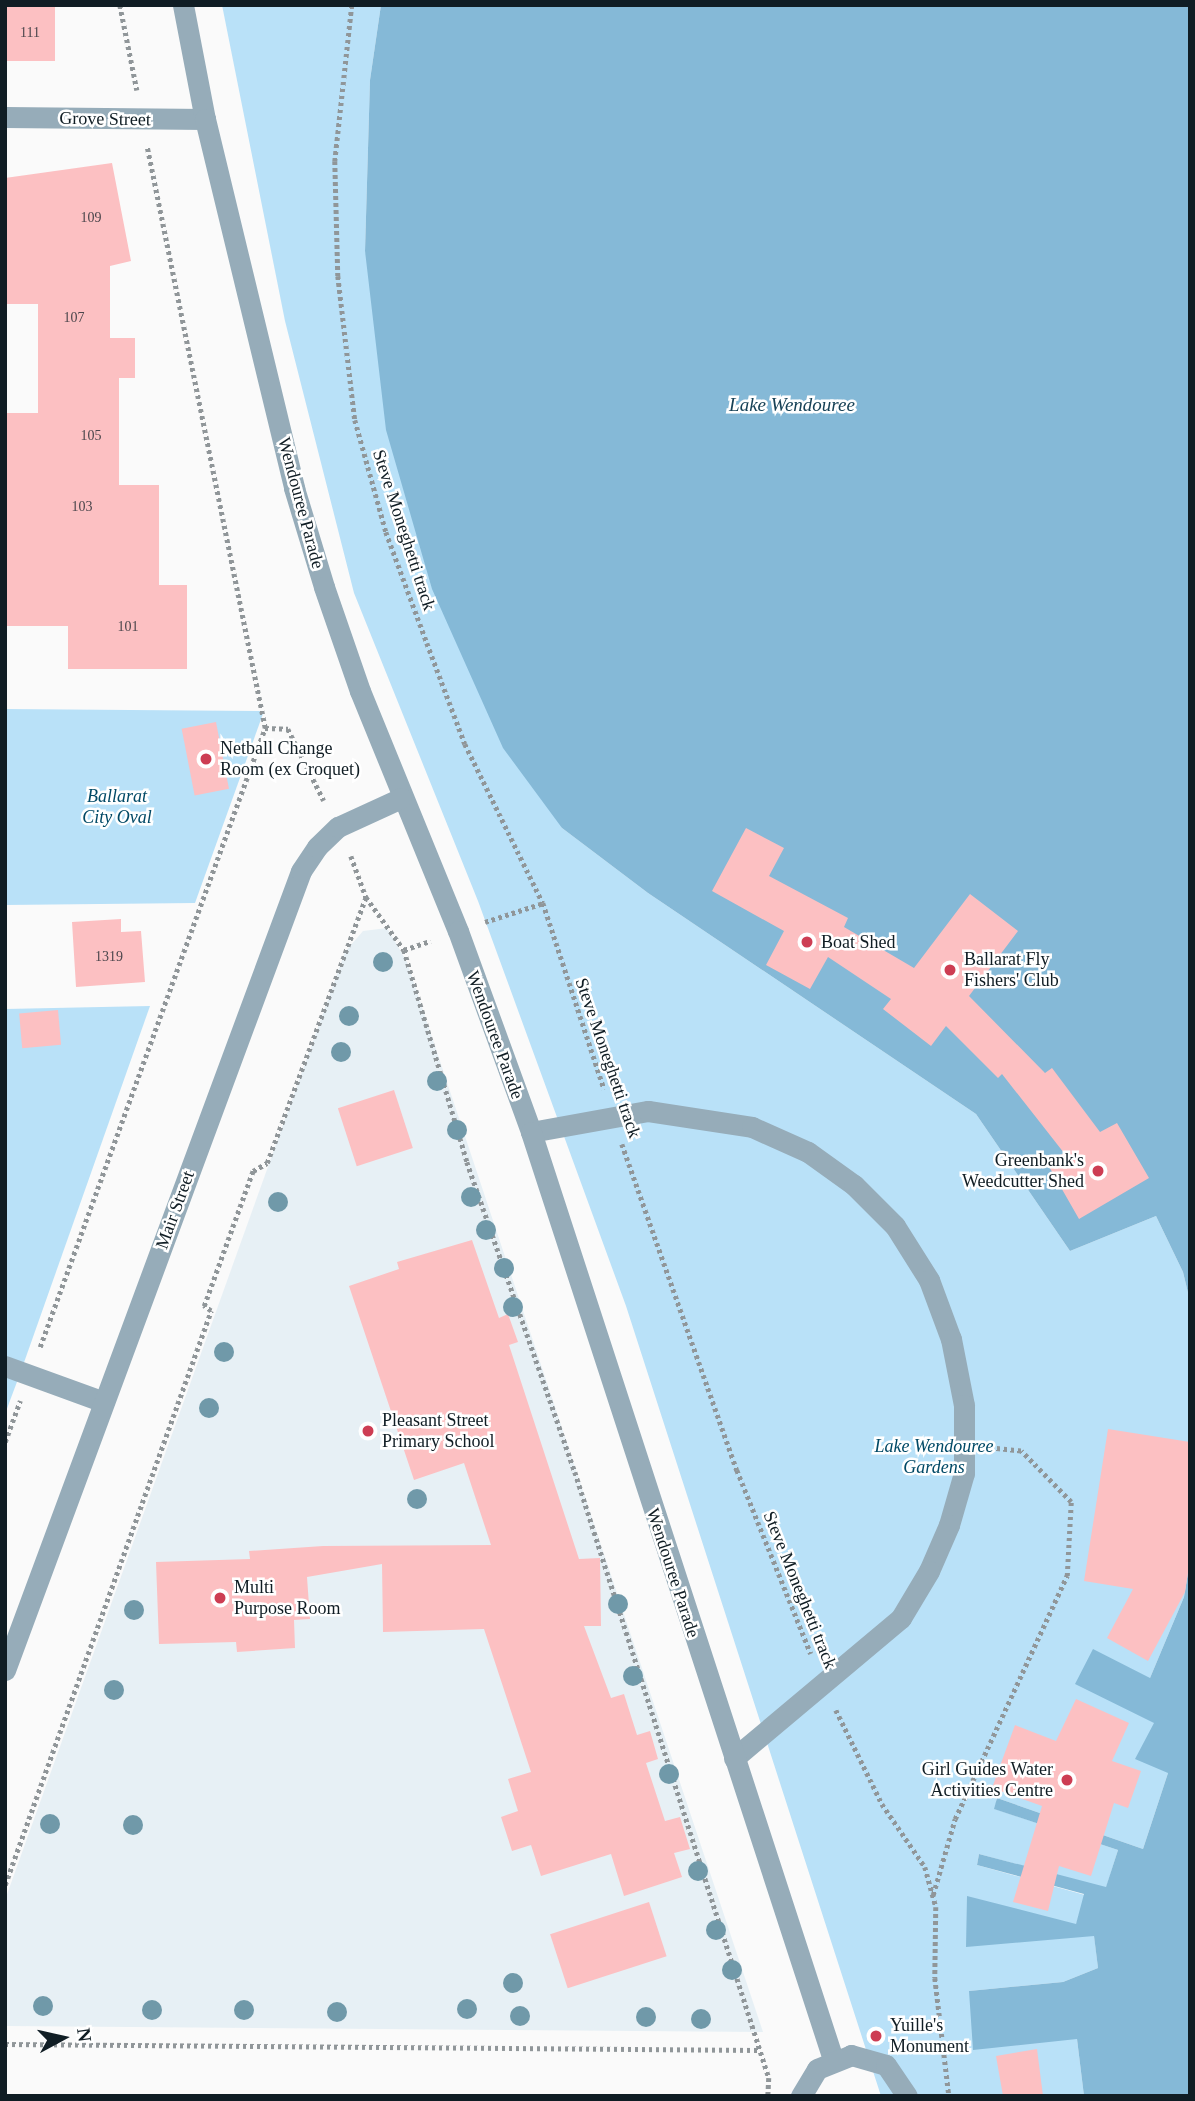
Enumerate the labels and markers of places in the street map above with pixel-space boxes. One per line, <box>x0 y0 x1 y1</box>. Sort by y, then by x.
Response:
place label: Netball Change Room (ex Croquet) <box>220 738 360 780</box>
marker: Netball Change Room (ex Croquet) <box>198 751 214 767</box>
place label: Boat Shed <box>821 931 895 953</box>
marker: Boat Shed <box>799 934 815 950</box>
place label: Ballarat Fly Fishers' Club <box>964 949 1059 992</box>
marker: Ballarat Fly Fishers' Club <box>942 962 958 978</box>
place label: Greenbank's Weedcutter Shed <box>962 1150 1084 1192</box>
marker: Greenbank's Weedcutter Shed <box>1090 1163 1106 1179</box>
place label: Pleasant Street Primary School <box>382 1410 494 1452</box>
marker: Pleasant Street Primary School <box>360 1423 376 1439</box>
place label: Multi Purpose Room <box>234 1577 341 1620</box>
marker: Multi Purpose Room <box>212 1590 228 1606</box>
place label: Girl Guides Water Activities Centre <box>921 1759 1053 1802</box>
marker: Girl Guides Water Activities Centre <box>1059 1772 1075 1788</box>
place label: Yuille's Monument <box>890 2015 969 2058</box>
marker: Yuille's Monument <box>868 2028 884 2044</box>

